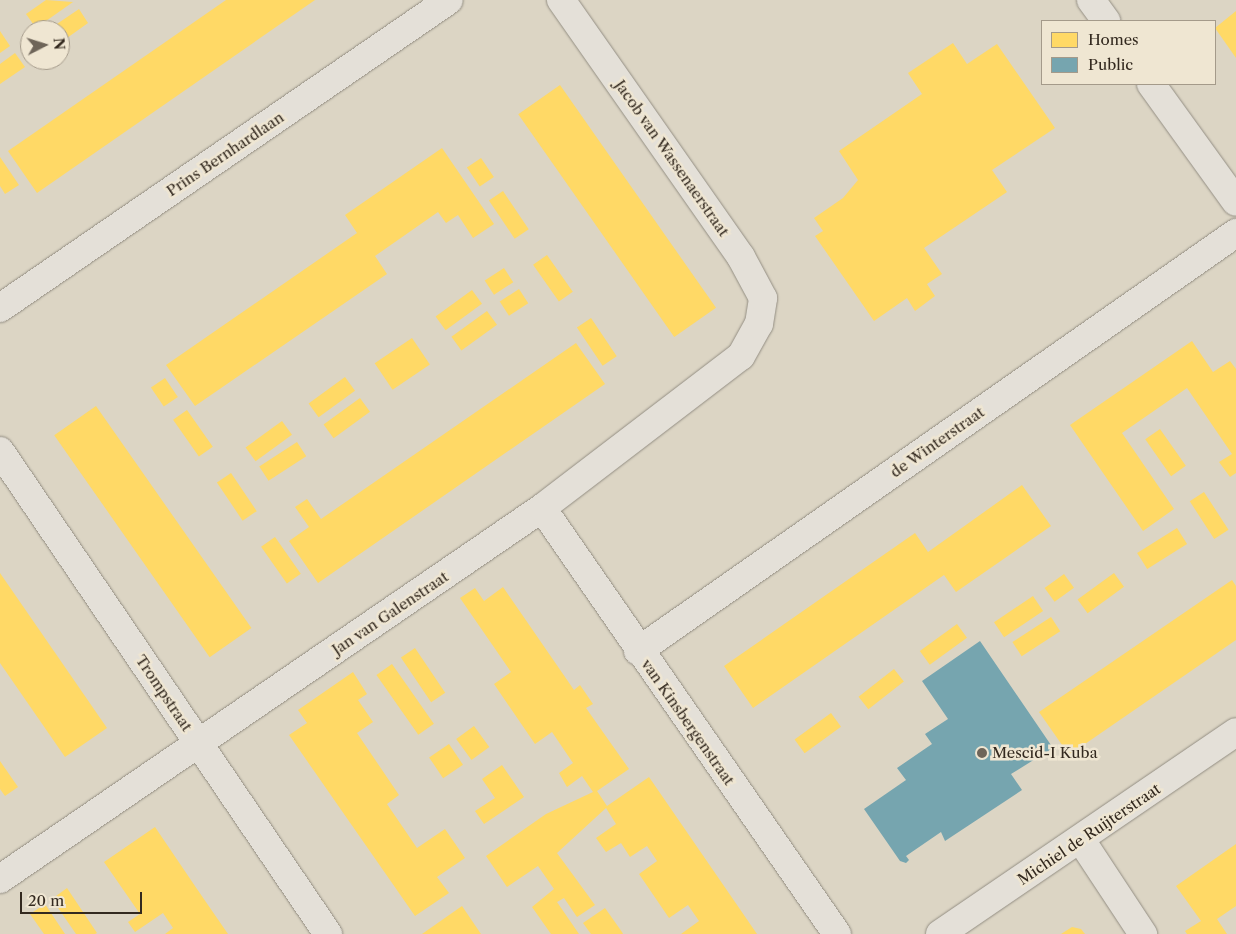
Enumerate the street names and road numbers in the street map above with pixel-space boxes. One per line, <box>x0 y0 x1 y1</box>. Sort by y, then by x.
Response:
street label: Jacob van Wassenaerstraat <box>611 76 733 240</box>
street label: Prins Bernhardlaan <box>163 108 287 200</box>
street label: de Winterstraat <box>886 403 988 481</box>
street label: Jan van Galenstraat <box>328 567 452 659</box>
street label: Trompstraat <box>132 652 196 734</box>
street label: van Kinsbergenstraat <box>638 656 738 788</box>
street label: Michiel de Ruijterstraat <box>1014 780 1164 888</box>

